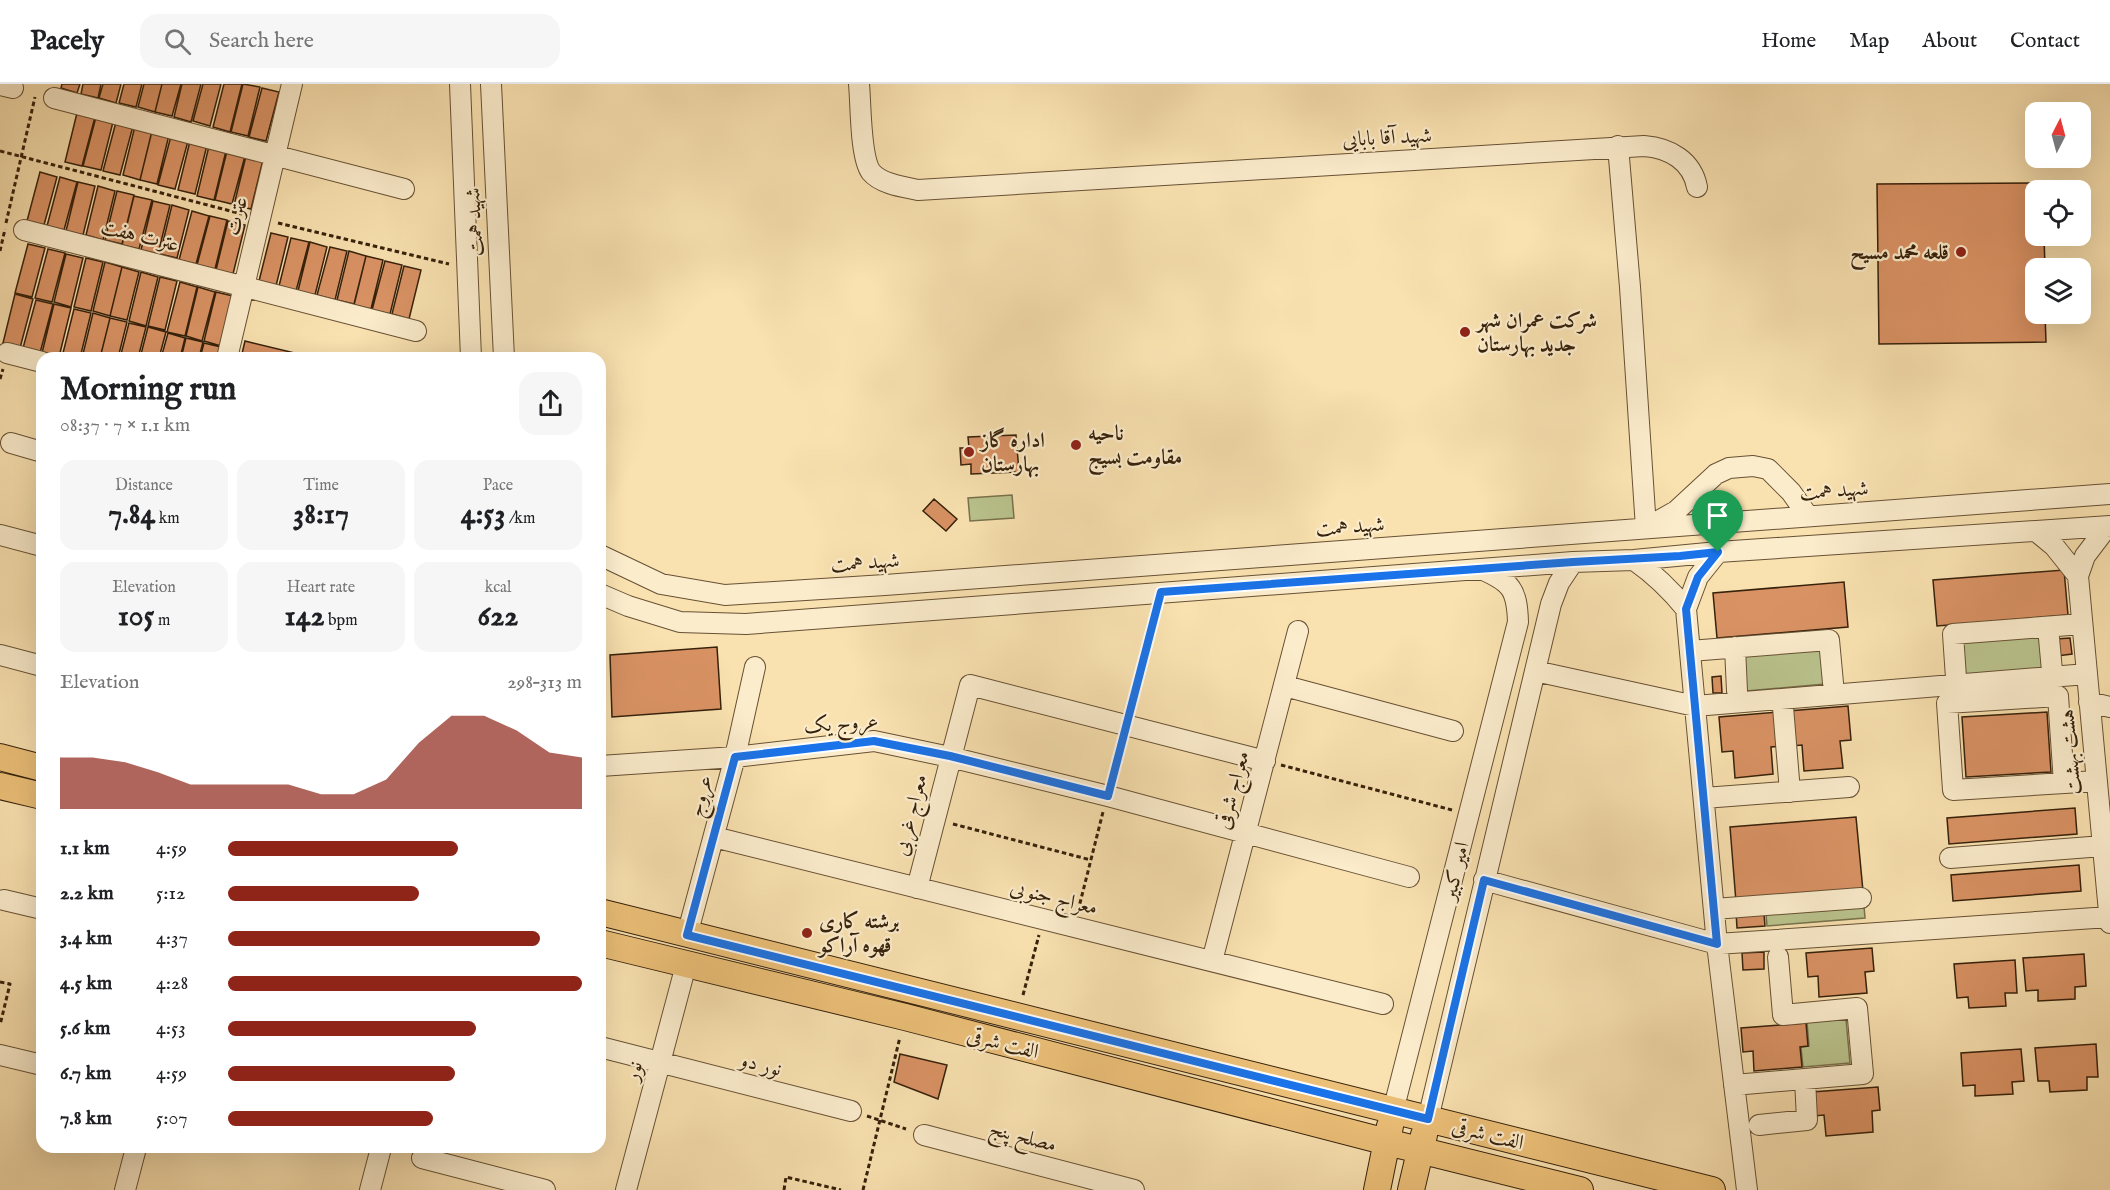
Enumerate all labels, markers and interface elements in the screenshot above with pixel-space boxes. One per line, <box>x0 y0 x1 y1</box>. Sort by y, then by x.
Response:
search box <box>140 14 560 68</box>
text: Pacely <box>30 24 104 59</box>
icon: search <box>161 25 194 58</box>
text: Search here <box>209 27 314 55</box>
text: Home <box>1761 28 1816 55</box>
text: Map <box>1849 28 1889 55</box>
text: About <box>1922 28 1977 55</box>
text: Contact <box>2010 28 2080 55</box>
north arrow <box>2025 102 2091 168</box>
map controls <box>2025 102 2091 324</box>
street label: شهید آقا بابایی <box>1342 122 1433 154</box>
button: locate <box>2025 180 2091 246</box>
street label: شهید همت <box>460 187 491 257</box>
street label: عترت <box>220 194 255 238</box>
street label: عترت هفت <box>98 214 182 259</box>
place label: قلعه محمد مسیح <box>1850 240 1949 271</box>
marker: قلعه محمد مسیح <box>1954 245 1968 259</box>
button: layers <box>2025 258 2091 324</box>
place label: شرکت عمران شهر جدید بهارستان <box>1475 308 1597 359</box>
marker: شرکت عمران شهر جدید بهارستان <box>1458 325 1472 339</box>
text: Morning run <box>60 369 236 411</box>
button: share <box>519 372 582 435</box>
text: 08:37 · 7 × 1.1 km <box>60 413 190 438</box>
place label: ناحیه مقاومت بسیج <box>1088 421 1182 476</box>
place label: اداره گاز بهارستان <box>979 427 1045 479</box>
marker: ناحیه مقاومت بسیج <box>1069 438 1083 452</box>
marker: اداره گاز بهارستان <box>962 445 976 459</box>
text: Distance <box>115 476 173 496</box>
text: Time <box>303 476 339 496</box>
text: Pace <box>483 476 513 496</box>
street label: شهید همت <box>1799 476 1869 507</box>
pin <box>1692 490 1743 552</box>
text: 7.84 <box>108 496 155 534</box>
text: 38:17 <box>293 496 349 534</box>
text: 4:53 <box>461 496 505 534</box>
icon: arrive <box>1701 499 1734 532</box>
text: km <box>155 509 180 529</box>
text: /km <box>505 509 535 529</box>
street label: شهید همت <box>1315 512 1385 543</box>
street label: شهید همت <box>830 548 900 579</box>
text: Elevation <box>112 578 176 598</box>
text: Heart rate <box>287 578 355 598</box>
text: kcal <box>485 578 511 598</box>
text: 105 <box>118 598 154 636</box>
text: 142 <box>285 598 324 636</box>
text: 622 <box>478 598 518 636</box>
text: m <box>154 611 170 631</box>
text: bpm <box>324 611 358 631</box>
text: Elevation <box>60 670 139 695</box>
text: 298–313 m <box>507 670 582 695</box>
street label: عروج یک <box>803 708 880 745</box>
street label: هشت بهشت <box>2054 708 2089 796</box>
street label: معراج شرقی <box>1210 748 1261 834</box>
street label: عروج <box>683 772 724 821</box>
street label: معراج غربی <box>888 772 939 860</box>
text: 1.1 km <box>60 836 110 861</box>
text: 4:59 <box>156 836 187 861</box>
street label: امیر کبیر <box>1436 839 1477 905</box>
street label: معراج جنوبی <box>1006 875 1100 926</box>
text: 2.2 km <box>60 881 114 906</box>
text: 5:12 <box>156 881 185 906</box>
place label: برشته کاری قهوه آراکو <box>817 909 900 960</box>
text: 3.4 km <box>60 926 112 951</box>
text: 4:37 <box>156 926 188 951</box>
marker: برشته کاری قهوه آراکو <box>800 926 814 940</box>
text: 4.5 km <box>60 971 112 996</box>
text: 4:28 <box>156 971 188 996</box>
text: 5.6 km <box>60 1016 111 1041</box>
text: 4:53 <box>156 1016 186 1041</box>
street label: الفت شرقی <box>964 1023 1041 1066</box>
street label: نور دو <box>735 1047 784 1084</box>
street label: نور <box>618 1058 650 1086</box>
text: 6.7 km <box>60 1061 112 1086</box>
text: 4:59 <box>156 1061 187 1086</box>
text: 7.8 km <box>60 1106 112 1131</box>
text: 5:07 <box>156 1106 188 1131</box>
street label: الفت شرقی <box>1449 1114 1526 1157</box>
street label: مصلح پنج <box>985 1116 1059 1163</box>

